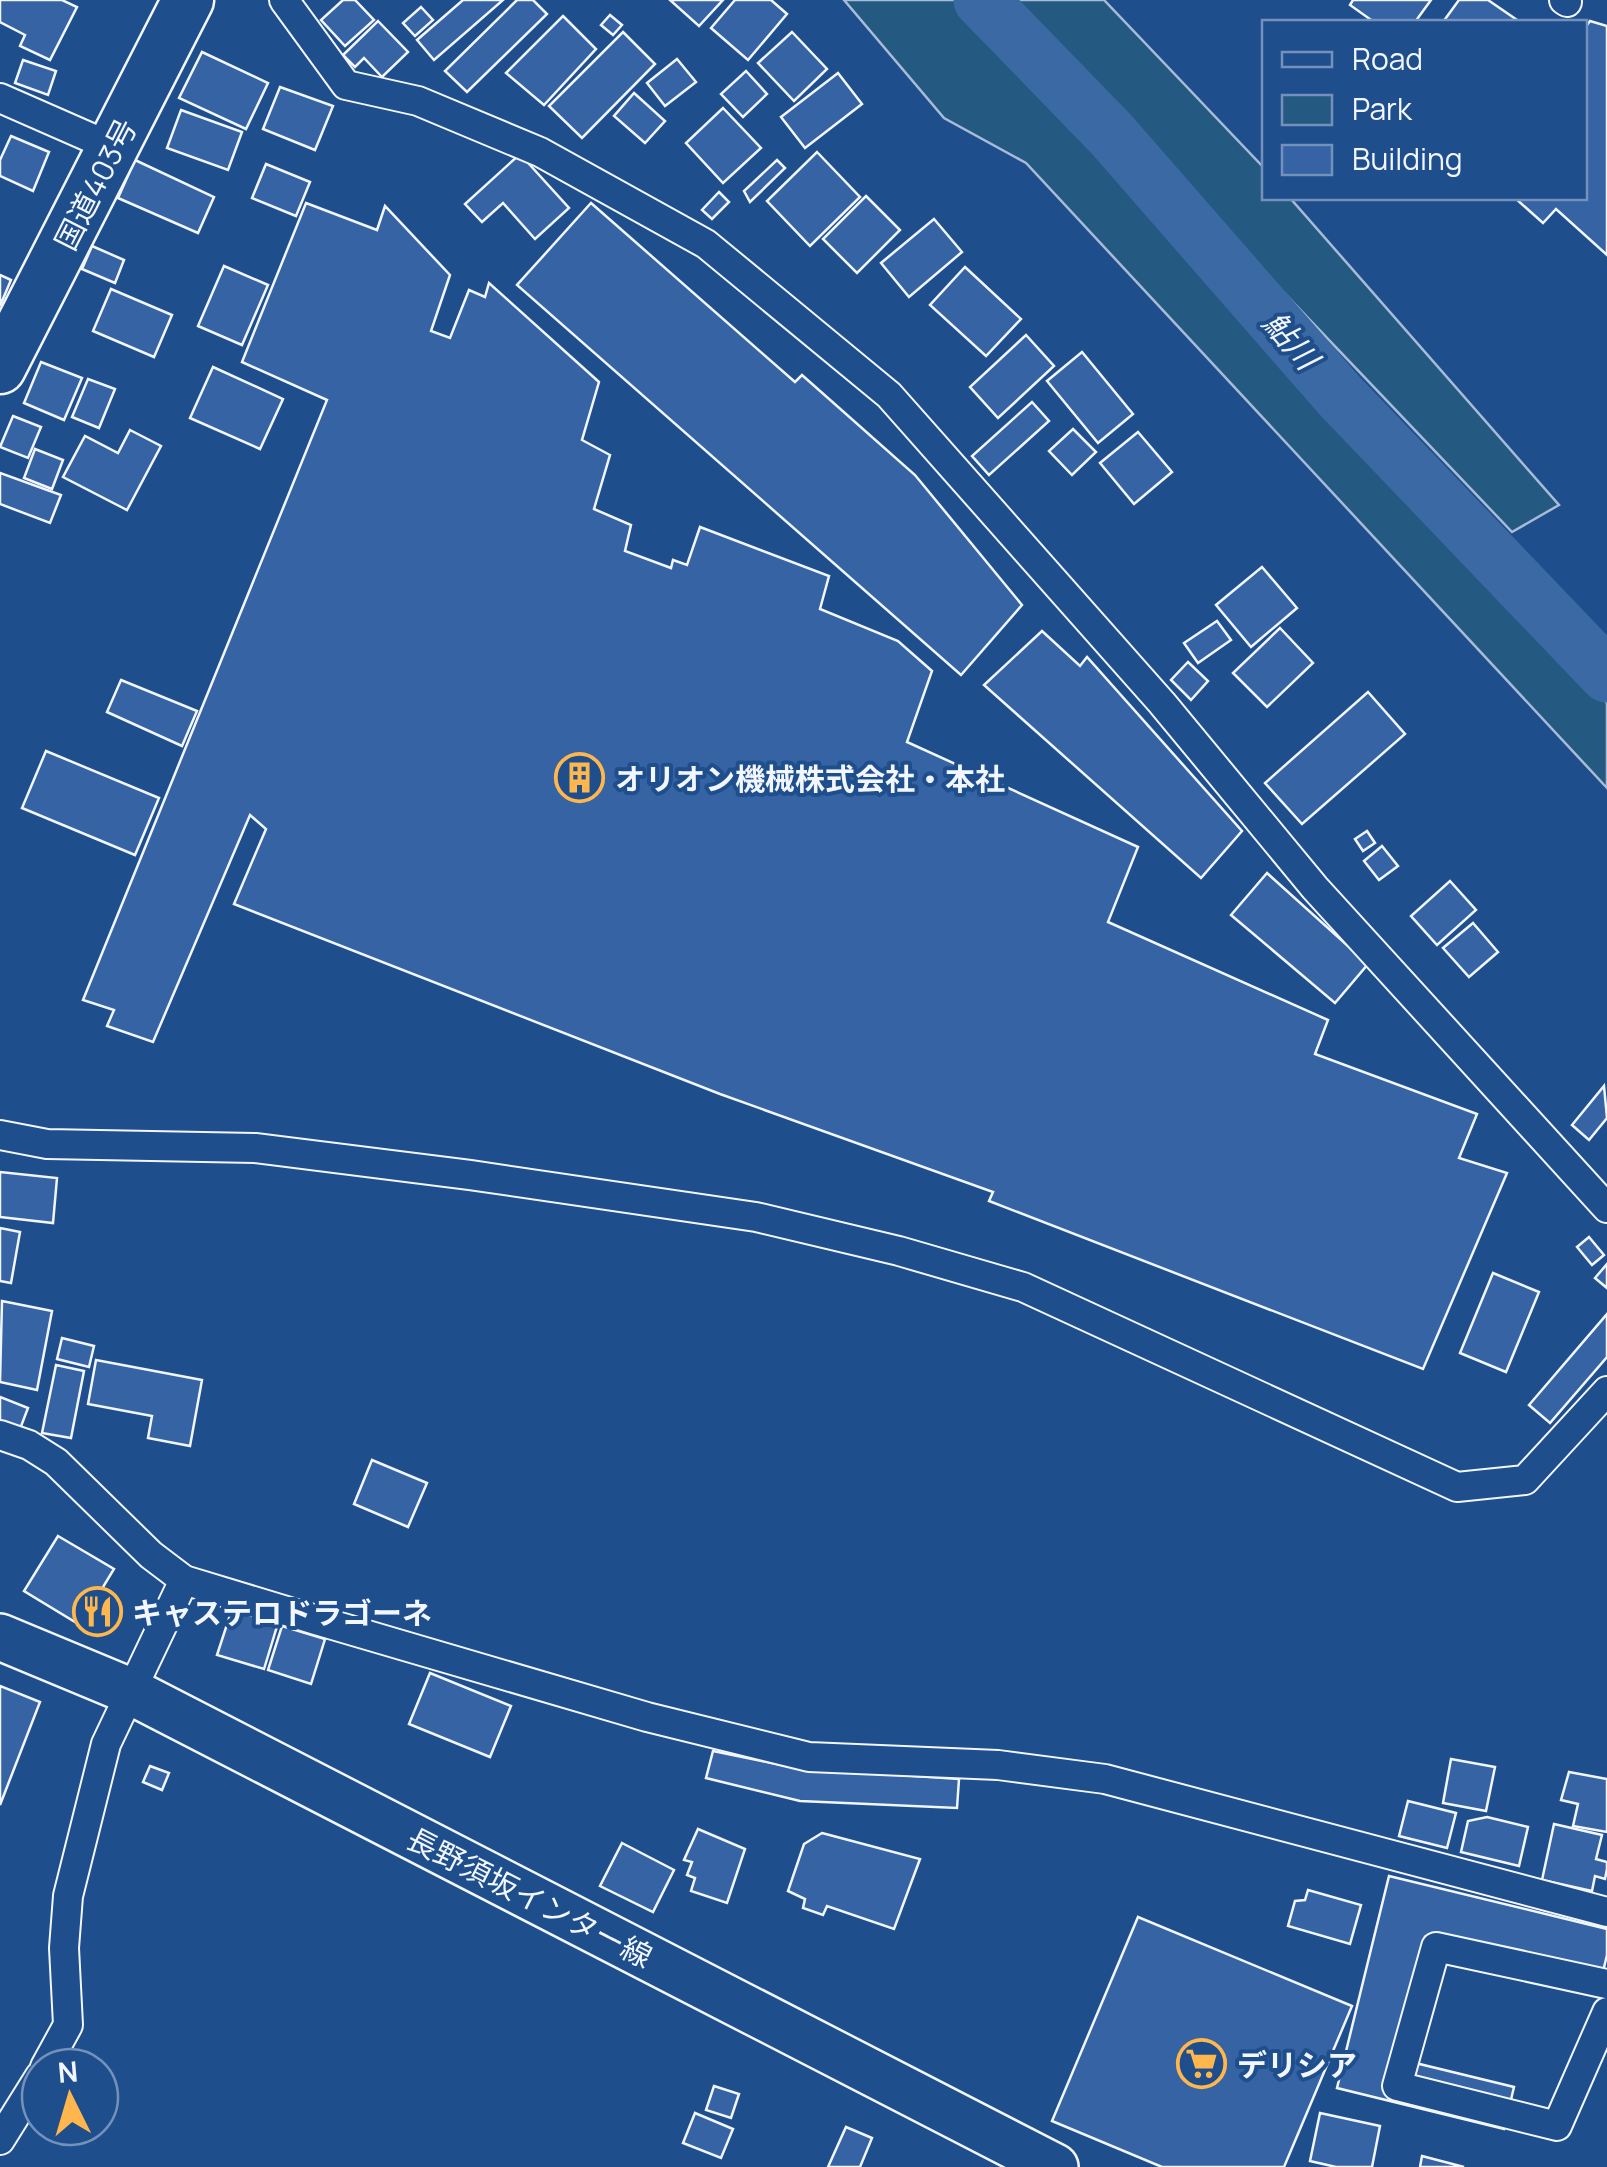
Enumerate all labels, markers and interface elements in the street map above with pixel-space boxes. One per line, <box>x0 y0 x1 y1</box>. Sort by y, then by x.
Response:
legend <box>1262 20 1587 200</box>
text: Road <box>1352 38 1423 79</box>
text: Park <box>1352 88 1413 129</box>
street label: 国道403号 <box>44 111 146 257</box>
text: Building <box>1352 138 1463 179</box>
water label: 鮎川 <box>1253 301 1331 381</box>
building icon: オリオン機械株式会社・本社 <box>554 752 606 804</box>
place label: オリオン機械株式会社・本社 <box>615 758 1005 799</box>
restaurant icon: キャステロドラゴーネ <box>71 1586 123 1638</box>
place label: キャステロドラゴーネ <box>132 1592 432 1633</box>
street label: 長野須坂インター線 <box>400 1817 660 1977</box>
supermarket icon: デリシア <box>1176 2038 1228 2090</box>
place label: デリシア <box>1237 2044 1357 2085</box>
north arrow <box>20 2047 120 2147</box>
text: N <box>56 2051 79 2091</box>

